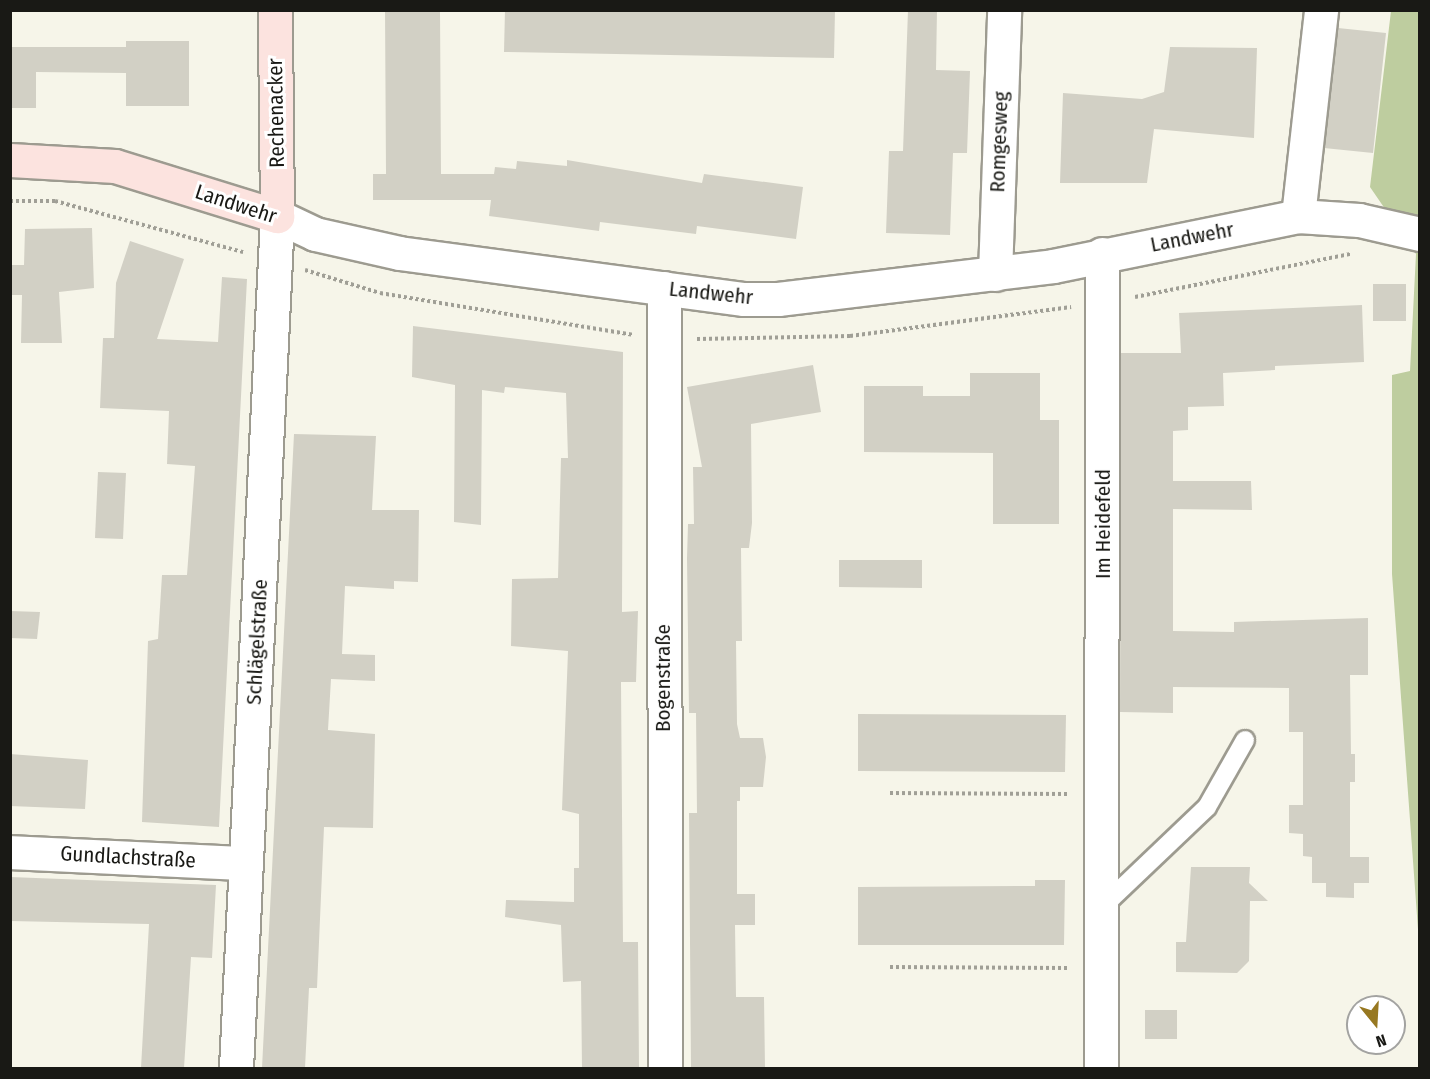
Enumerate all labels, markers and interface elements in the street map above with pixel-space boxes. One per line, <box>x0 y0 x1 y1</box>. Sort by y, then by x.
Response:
street label: Rechenacker <box>262 58 290 168</box>
street label: Romgesweg <box>985 91 1013 193</box>
street label: Landwehr <box>192 179 280 229</box>
street label: Landwehr <box>1148 217 1236 257</box>
street label: Landwehr <box>668 276 754 310</box>
street label: Im Heidefeld <box>1090 469 1116 579</box>
street label: Schlägelstraße <box>241 579 273 705</box>
street label: Bogenstraße <box>650 624 676 732</box>
street label: Gundlachstraße <box>60 841 196 873</box>
north arrow <box>1346 995 1406 1055</box>
text: N <box>1374 1030 1389 1051</box>

